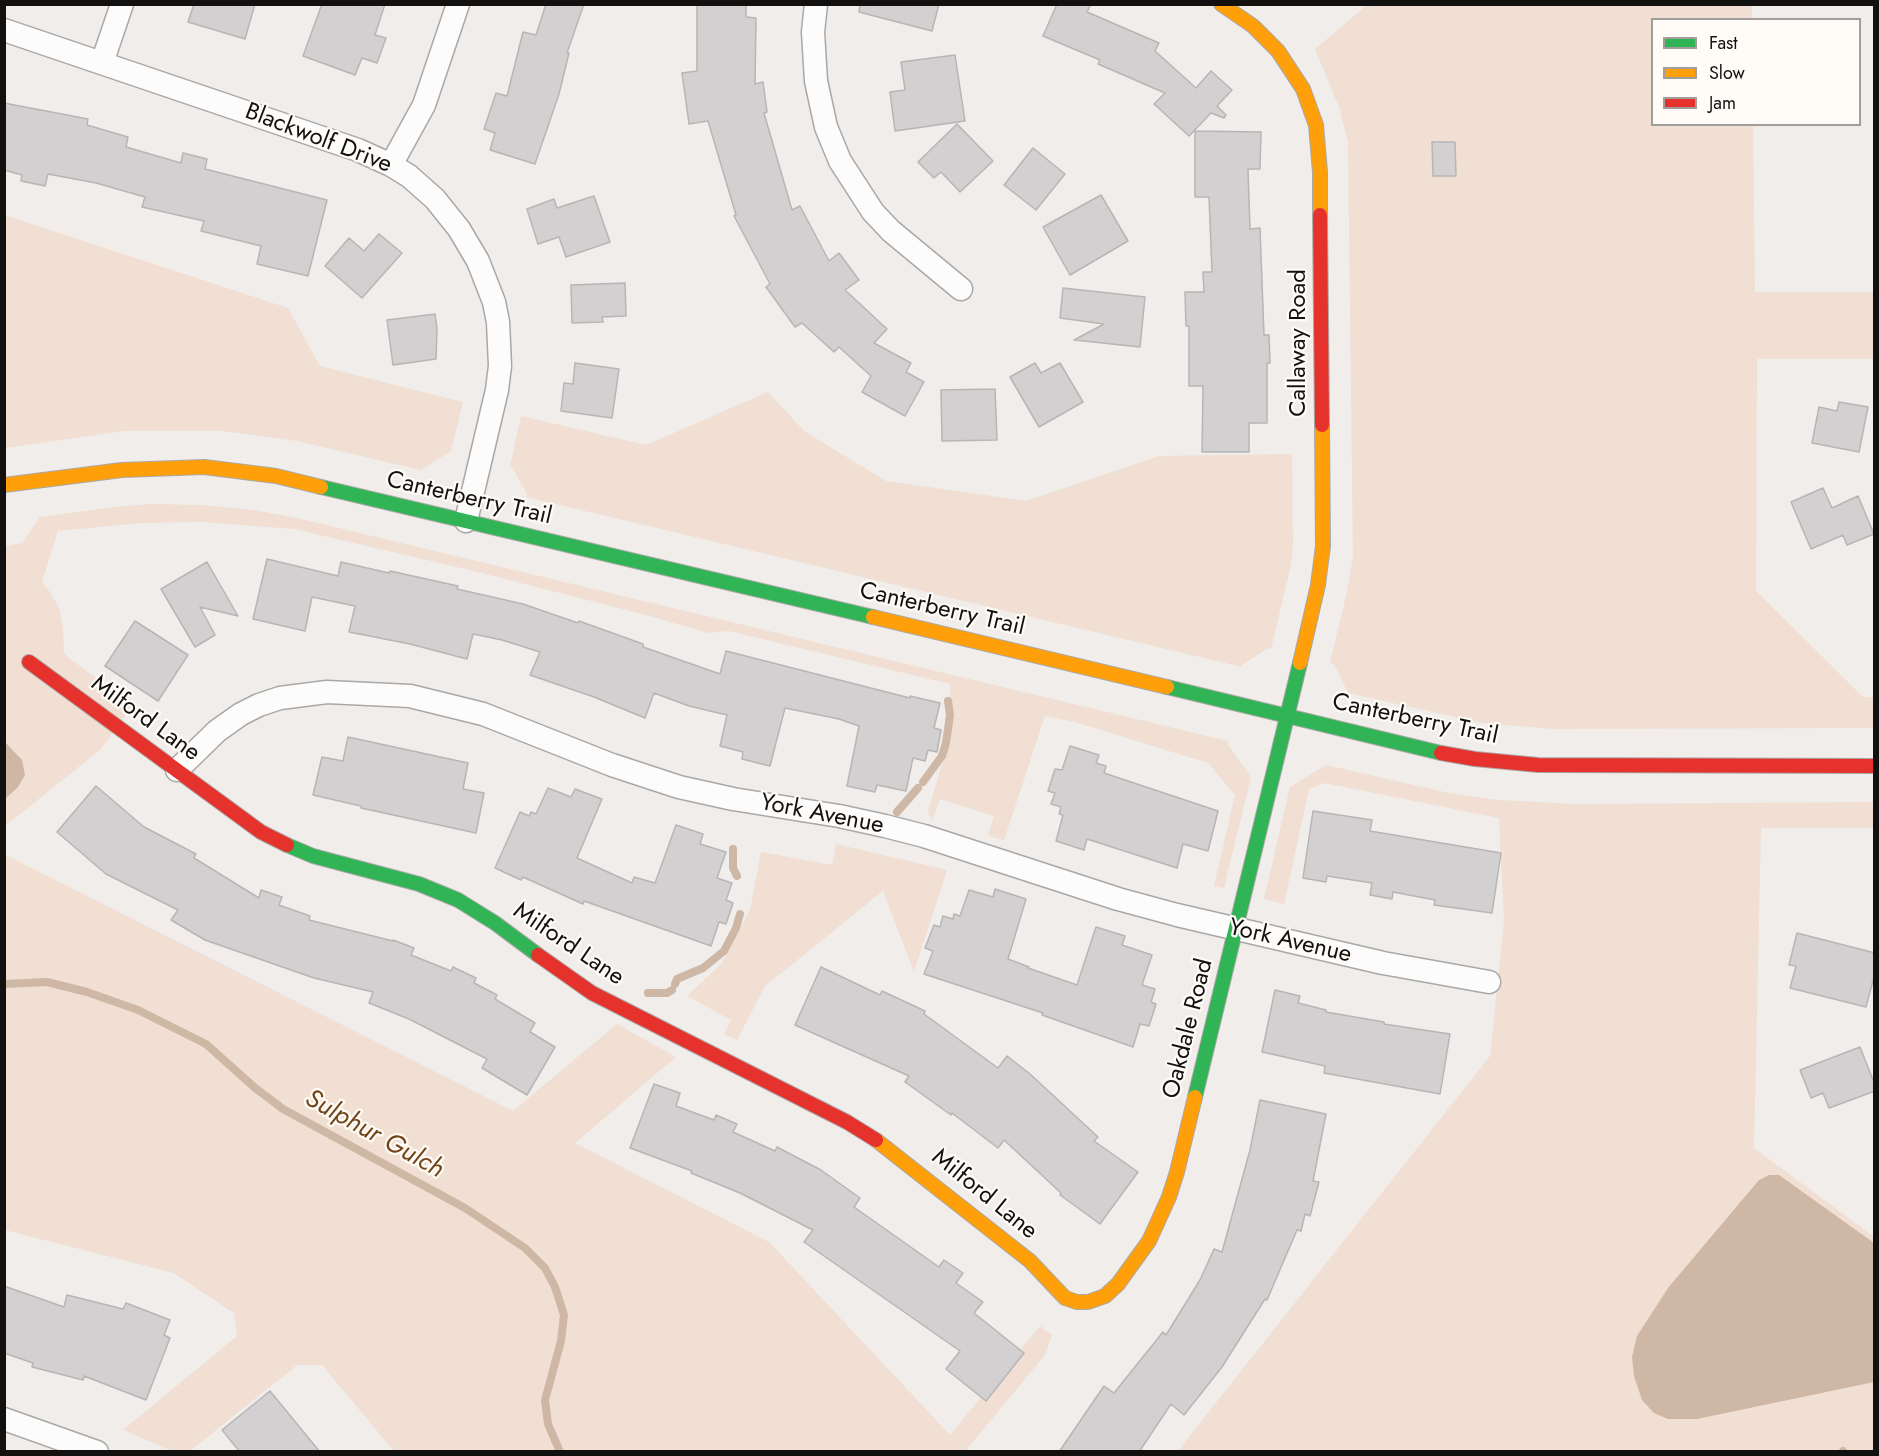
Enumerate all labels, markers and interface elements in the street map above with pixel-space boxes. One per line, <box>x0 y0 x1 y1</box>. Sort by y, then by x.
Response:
legend <box>1651 18 1861 126</box>
text: Fast <box>1709 30 1738 56</box>
text: Slow <box>1709 60 1745 86</box>
text: Jam <box>1709 90 1736 116</box>
street label: Blackwolf Drive <box>241 98 395 180</box>
street label: Callaway Road <box>1285 269 1313 417</box>
street label: Canterberry Trail <box>384 466 554 532</box>
street label: Canterberry Trail <box>857 577 1027 643</box>
street label: Milford Lane <box>85 670 205 768</box>
street label: Canterberry Trail <box>1330 688 1500 752</box>
street label: York Avenue <box>758 789 886 841</box>
street label: Milford Lane <box>507 897 629 993</box>
street label: York Avenue <box>1226 914 1354 970</box>
street label: Oakdale Road <box>1158 956 1220 1102</box>
water label: Sulphur Gulch <box>299 1084 449 1186</box>
street label: Milford Lane <box>925 1144 1043 1246</box>

